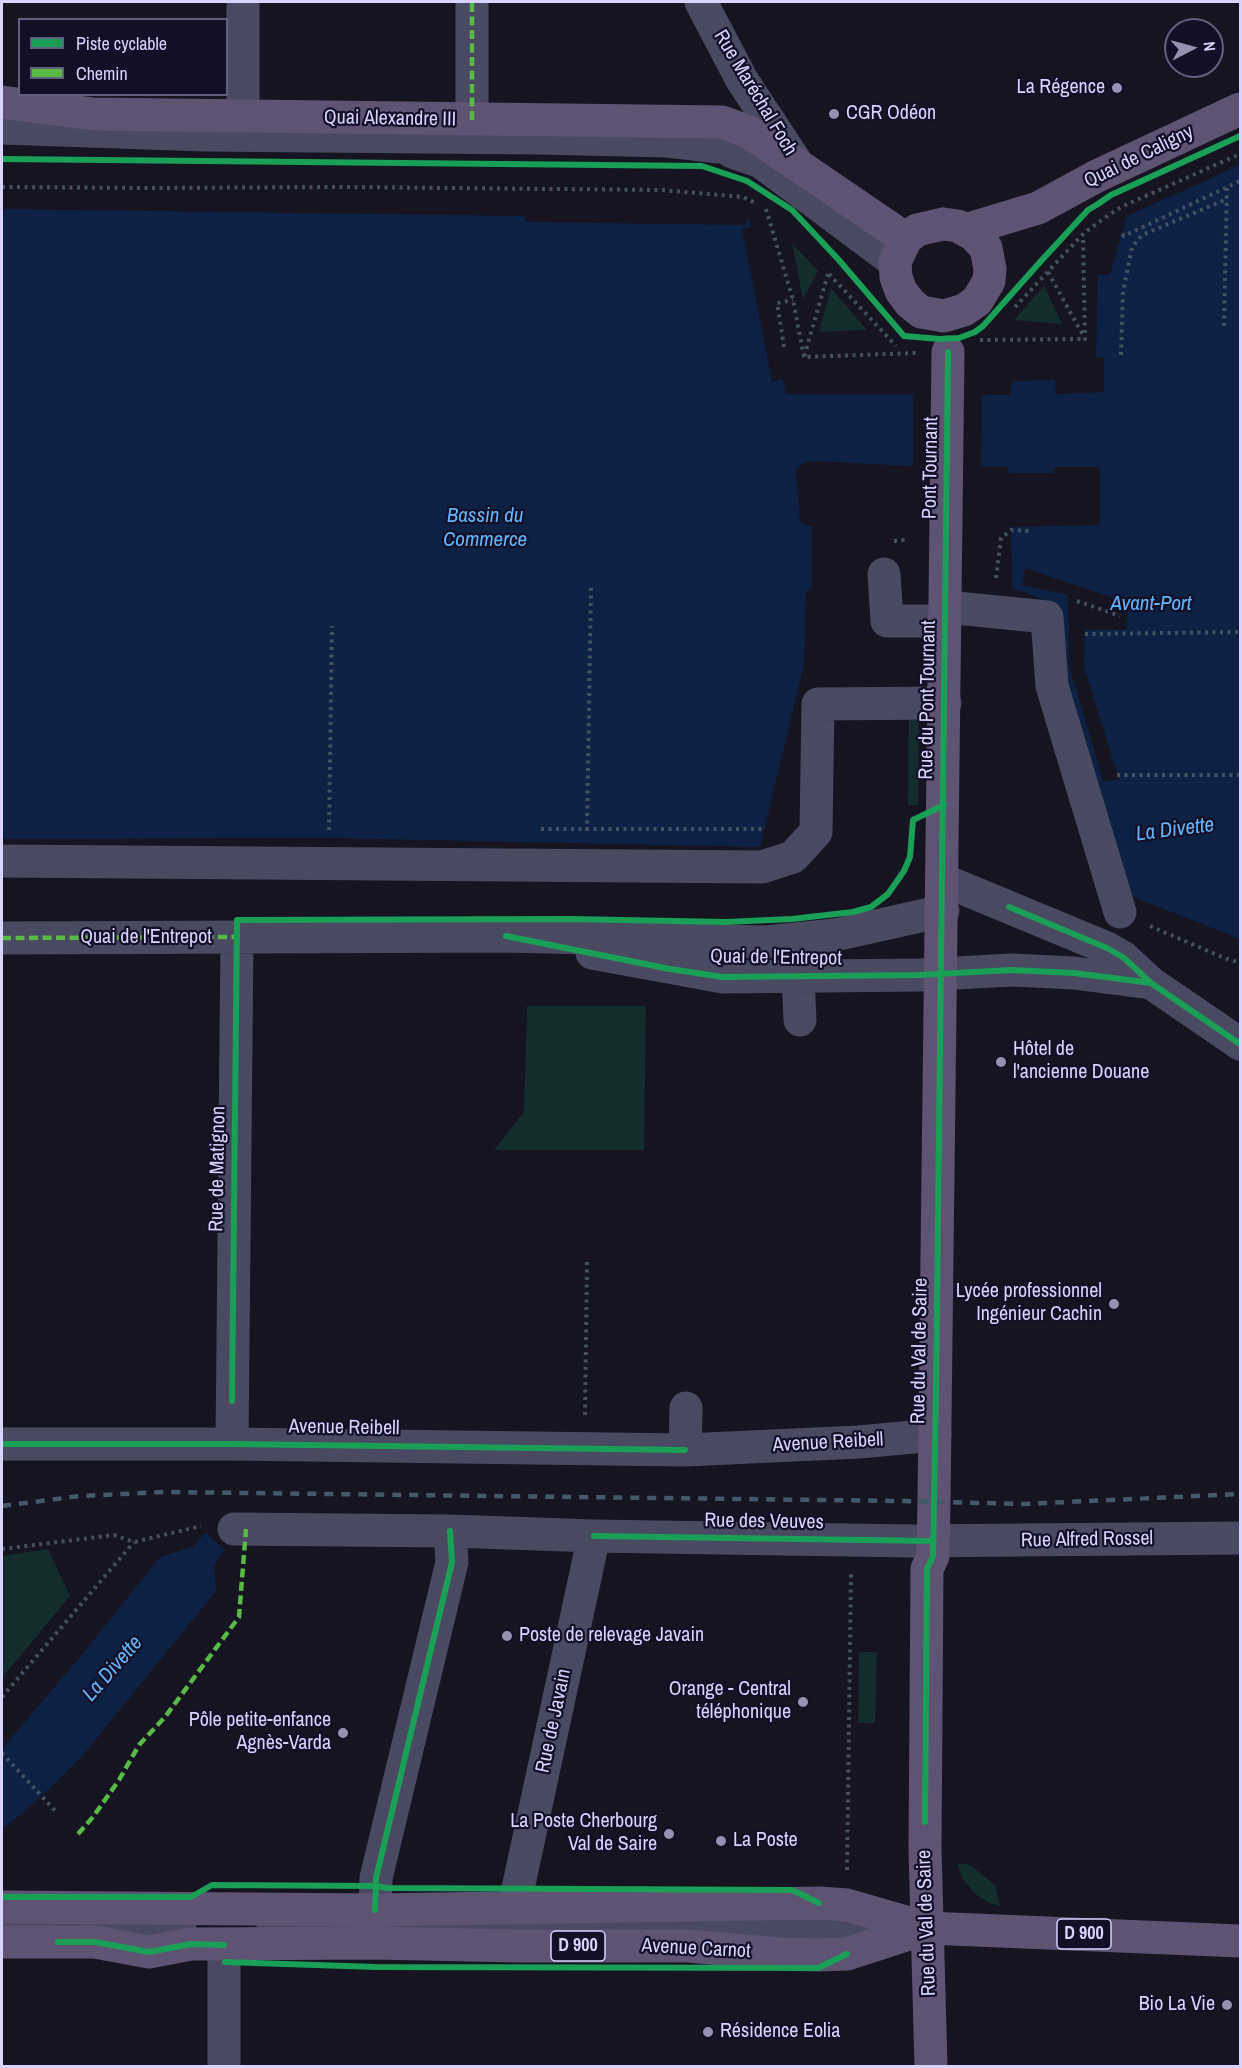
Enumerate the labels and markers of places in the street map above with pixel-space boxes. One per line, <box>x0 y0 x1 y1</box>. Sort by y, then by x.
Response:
place label: La Régence <box>1017 76 1105 100</box>
marker: La Régence <box>1110 81 1124 95</box>
place label: CGR Odéon <box>846 102 936 126</box>
marker: CGR Odéon <box>827 107 841 121</box>
place label: Hôtel de l'ancienne Douane <box>1013 1038 1149 1085</box>
marker: Hôtel de l'ancienne Douane <box>994 1055 1008 1069</box>
place label: Lycée professionnel Ingénieur Cachin <box>956 1280 1102 1327</box>
marker: Lycée professionnel Ingénieur Cachin <box>1107 1297 1121 1311</box>
place label: Poste de relevage Javain <box>519 1624 704 1648</box>
marker: Poste de relevage Javain <box>500 1629 514 1643</box>
place label: Orange - Central téléphonique <box>669 1678 791 1725</box>
marker: Orange - Central téléphonique <box>796 1695 810 1709</box>
place label: Pôle petite-enfance Agnès-Varda <box>189 1709 331 1756</box>
marker: Pôle petite-enfance Agnès-Varda <box>336 1726 350 1740</box>
place label: La Poste Cherbourg Val de Saire <box>510 1810 657 1857</box>
marker: La Poste Cherbourg Val de Saire <box>662 1827 676 1841</box>
place label: La Poste <box>733 1829 798 1853</box>
marker: La Poste <box>714 1834 728 1848</box>
place label: Bio La Vie <box>1139 1993 1215 2017</box>
marker: Bio La Vie <box>1220 1998 1234 2012</box>
place label: Résidence Eolia <box>720 2020 840 2044</box>
marker: Résidence Eolia <box>701 2025 715 2039</box>

